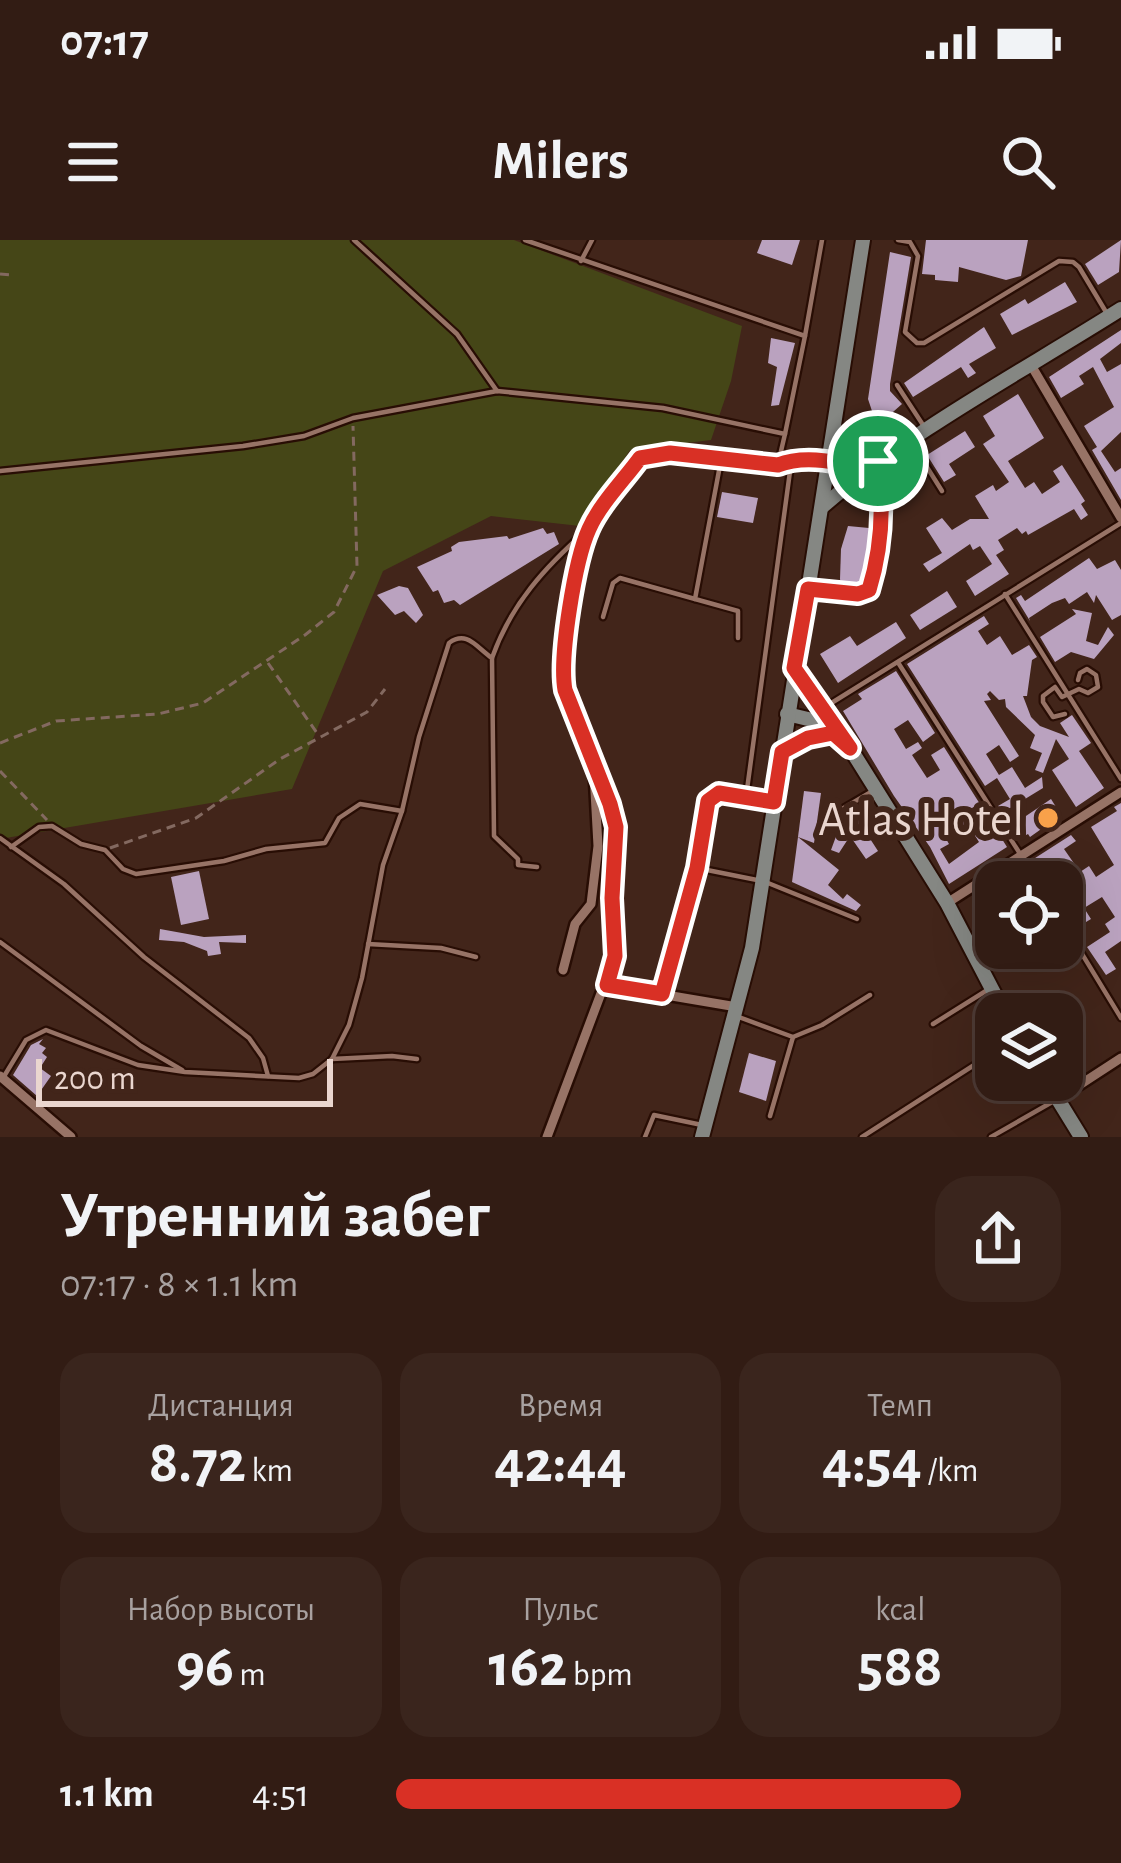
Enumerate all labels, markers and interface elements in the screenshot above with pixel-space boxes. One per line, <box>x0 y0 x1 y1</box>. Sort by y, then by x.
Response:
text: 07:17 <box>60 19 149 64</box>
icon: menu <box>60 129 126 195</box>
icon: search <box>995 129 1061 195</box>
text: Milers <box>492 135 629 189</box>
pin <box>827 410 929 512</box>
icon: arrive <box>845 428 911 494</box>
place label: Atlas Hotel <box>818 797 1024 845</box>
marker: Atlas Hotel <box>1035 805 1061 831</box>
map controls <box>975 861 1083 1101</box>
button: locate <box>975 861 1083 969</box>
button: layers <box>975 993 1083 1101</box>
scale bar <box>36 1053 333 1106</box>
text: 200 m <box>54 1063 136 1096</box>
button: share <box>935 1176 1061 1302</box>
text: Утренний забег <box>60 1183 490 1249</box>
text: 07:17 · 8 × 1.1 km <box>60 1265 299 1304</box>
text: Дистанция <box>148 1390 294 1423</box>
text: Время <box>518 1390 603 1423</box>
text: Темп <box>867 1390 933 1423</box>
text: 8.72 <box>149 1433 246 1493</box>
text: 42:44 <box>494 1433 627 1493</box>
text: 4:54 <box>822 1433 922 1493</box>
text: km <box>246 1455 293 1488</box>
text: /km <box>922 1455 978 1488</box>
text: Набор высоты <box>126 1594 315 1627</box>
text: Пульс <box>522 1594 599 1627</box>
text: kcal <box>875 1594 925 1627</box>
text: 96 <box>176 1637 234 1697</box>
text: 162 <box>488 1637 567 1697</box>
text: 588 <box>858 1637 943 1697</box>
text: m <box>234 1659 266 1692</box>
text: bpm <box>567 1659 633 1692</box>
text: 1.1 km <box>60 1775 154 1814</box>
text: 4:51 <box>252 1775 309 1814</box>

